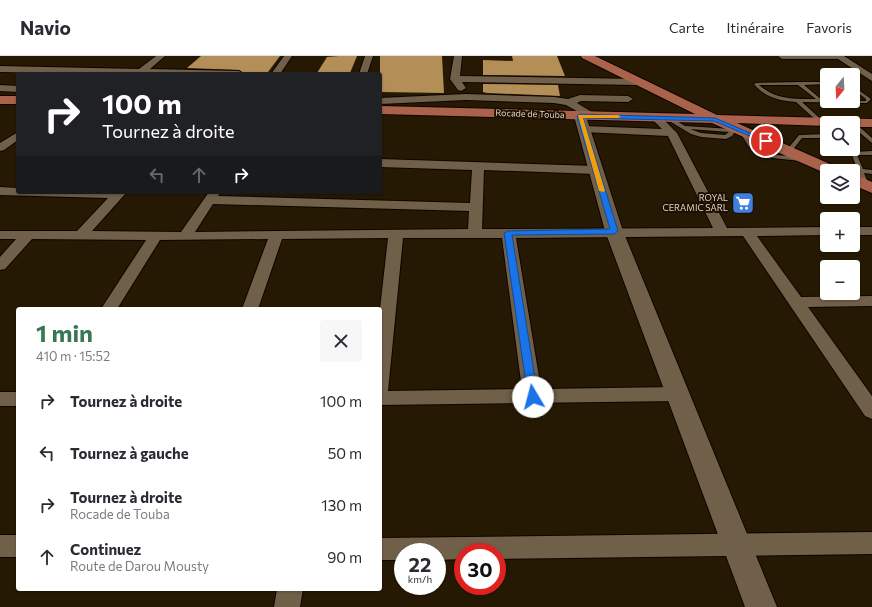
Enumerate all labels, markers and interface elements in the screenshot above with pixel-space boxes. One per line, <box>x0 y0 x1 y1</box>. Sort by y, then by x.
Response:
text: Navio <box>20 16 71 39</box>
text: Carte <box>669 19 704 36</box>
text: Itinéraire <box>726 19 784 36</box>
text: Favoris <box>806 19 852 36</box>
north arrow <box>820 68 860 108</box>
map controls <box>820 68 860 300</box>
text: 100 m <box>102 86 182 120</box>
icon: right <box>36 88 88 140</box>
street label: Rocade de Touba <box>495 107 565 120</box>
button: search <box>820 116 860 156</box>
text: Tournez à droite <box>102 120 235 142</box>
pin <box>749 124 783 158</box>
icon: arrive <box>755 130 777 152</box>
icon: left <box>146 164 168 186</box>
icon: ahead <box>188 164 210 186</box>
icon: right <box>230 164 252 186</box>
button: layers <box>820 164 860 204</box>
supermarket icon: ROYAL CERAMIC SARL <box>730 190 756 216</box>
place label: ROYAL CERAMIC SARL <box>663 192 728 213</box>
button: + <box>820 212 860 252</box>
button: − <box>820 260 860 300</box>
text: 1 min <box>36 318 93 347</box>
button: close <box>320 320 362 362</box>
text: 410 m · 15:52 <box>36 348 110 364</box>
position arrow <box>512 376 554 418</box>
icon: right <box>36 390 58 412</box>
text: Tournez à droite <box>70 392 182 410</box>
text: 100 m <box>320 392 362 410</box>
icon: left <box>36 442 58 464</box>
text: Tournez à gauche <box>70 444 189 462</box>
text: 50 m <box>328 444 362 462</box>
text: Tournez à droite <box>70 488 182 506</box>
icon: right <box>36 494 58 516</box>
text: 130 m <box>321 496 362 514</box>
text: Rocade de Touba <box>70 506 170 522</box>
text: Continuez <box>70 540 141 558</box>
speed limit sign: 30 <box>454 543 506 595</box>
icon: ahead <box>36 546 58 568</box>
text: 90 m <box>327 548 362 566</box>
text: 22 <box>409 552 431 576</box>
text: Route de Darou Mousty <box>70 558 209 574</box>
text: km/h <box>408 573 432 585</box>

